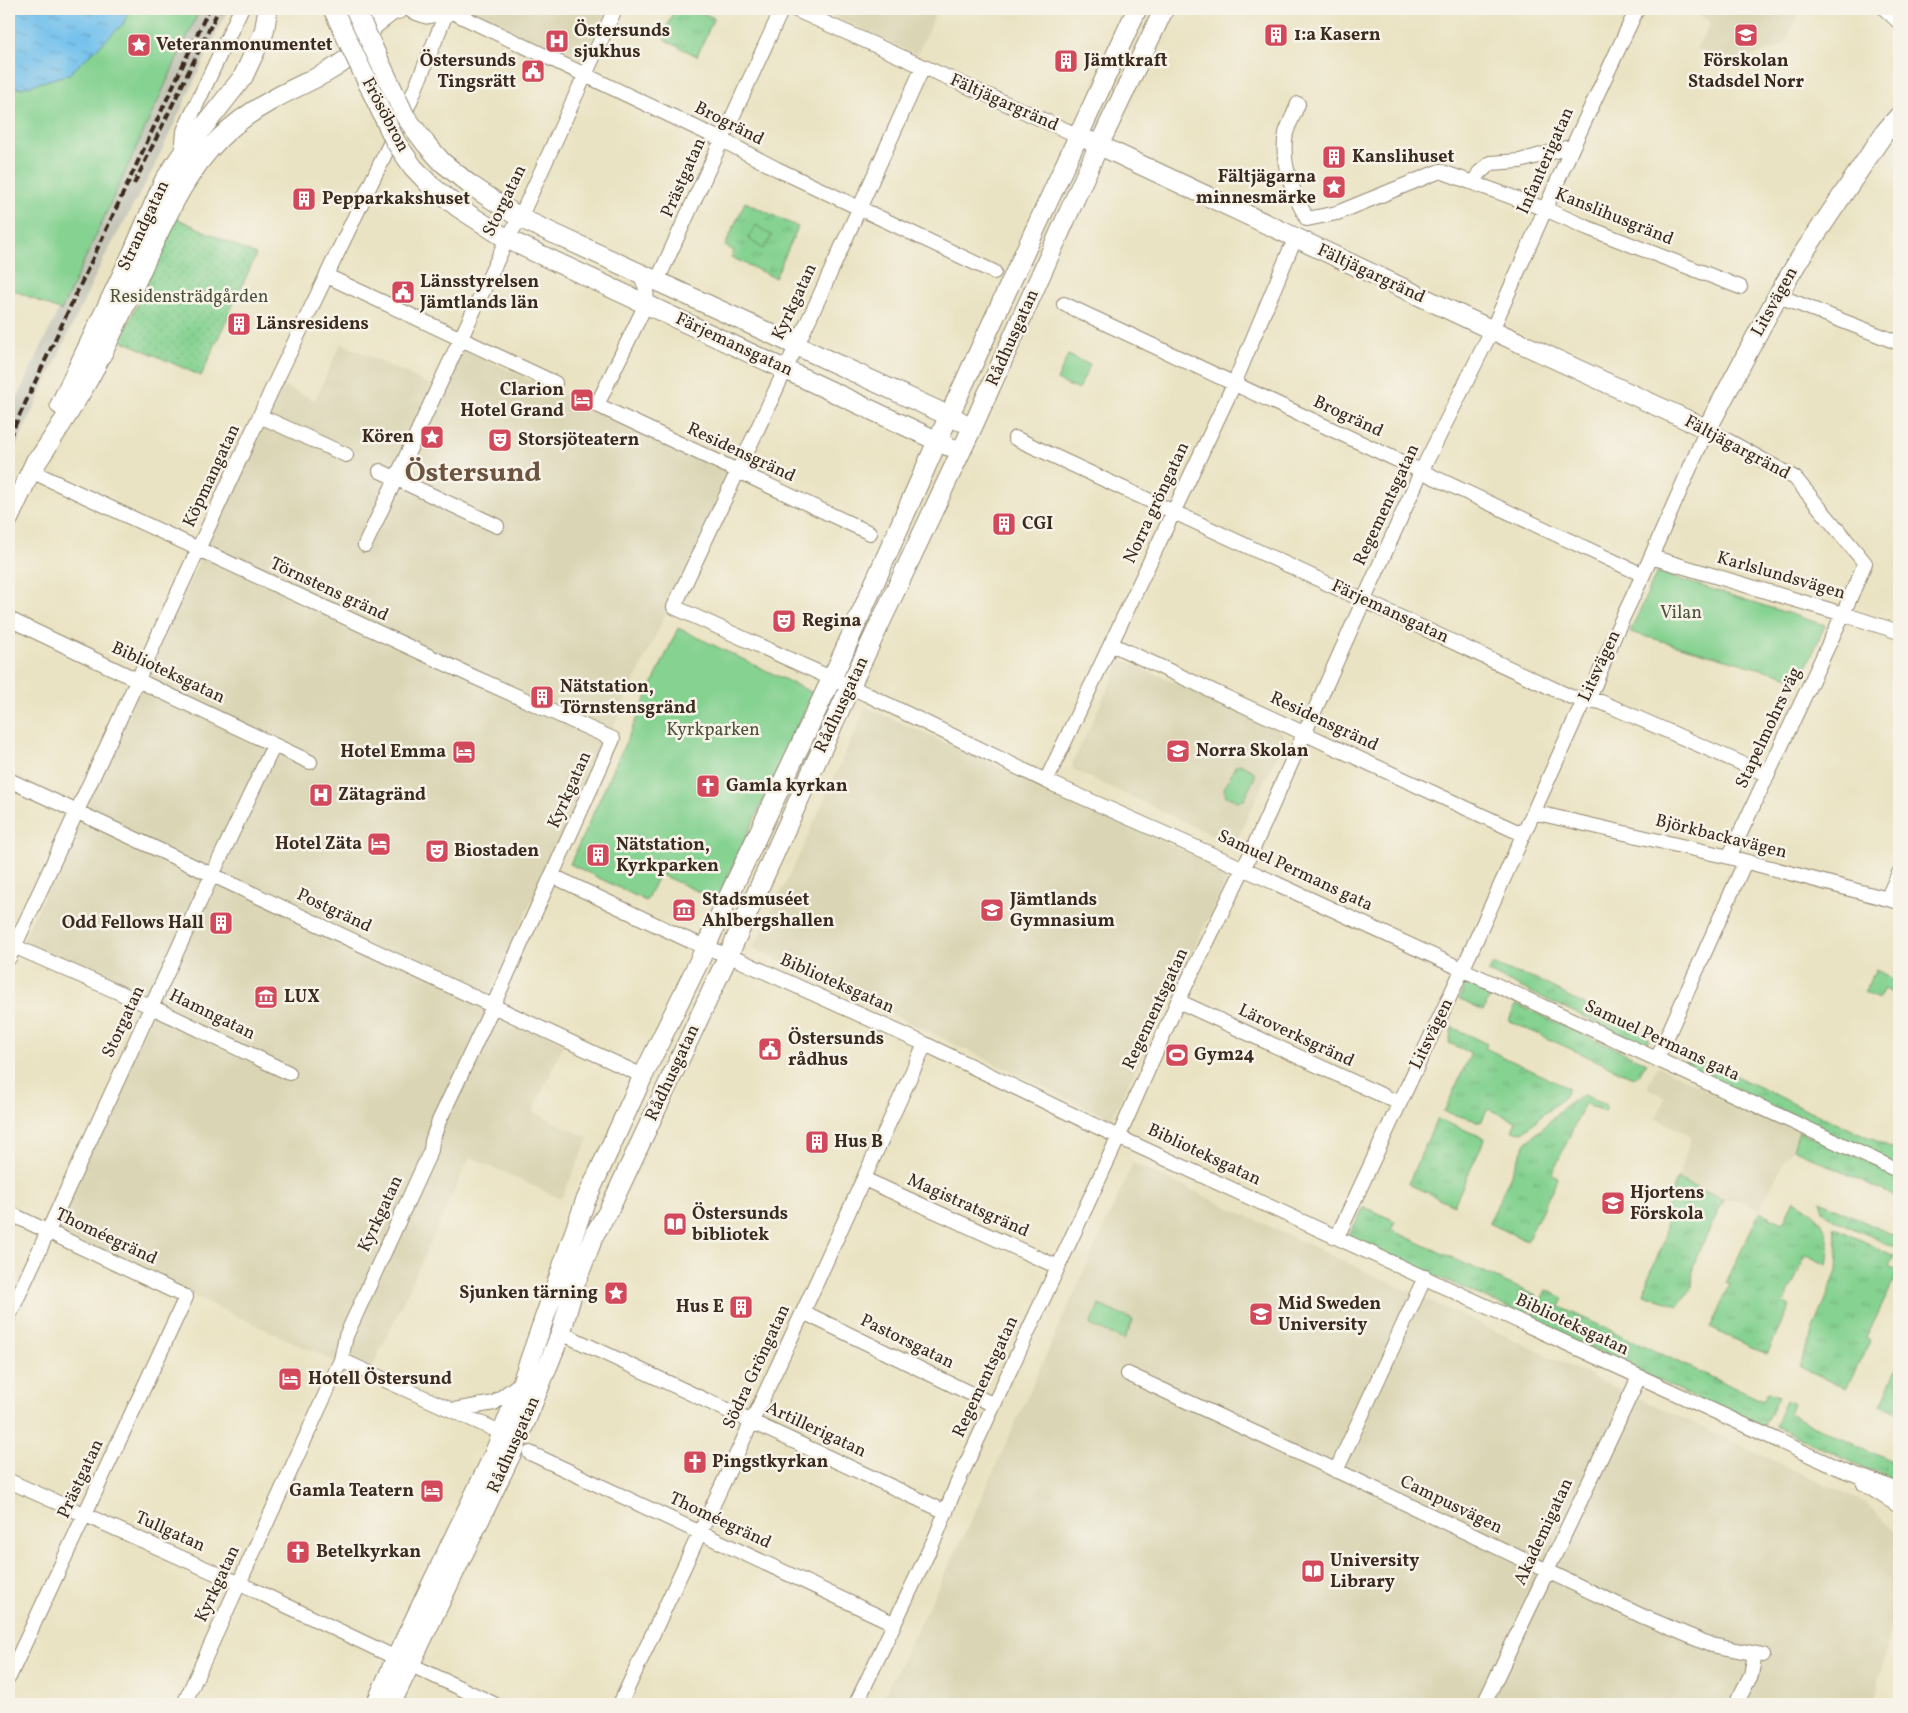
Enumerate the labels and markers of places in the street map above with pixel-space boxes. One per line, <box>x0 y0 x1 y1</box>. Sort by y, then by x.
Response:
place label: Östersunds sjukhus <box>574 19 670 65</box>
building icon: 1:a Kasern <box>1263 22 1289 48</box>
school or university icon: Förskolan Stadsdel Norr <box>1733 22 1759 48</box>
place label: 1:a Kasern <box>1294 23 1381 48</box>
hospital icon: Östersunds sjukhus <box>544 28 570 54</box>
place icon: Veteranmonumentet <box>126 32 152 58</box>
place label: Veteranmonumentet <box>156 33 333 58</box>
building icon: Jämtkraft <box>1053 48 1079 74</box>
place label: Östersunds Tingsrätt <box>420 49 516 95</box>
place label: Jämtkraft <box>1083 49 1168 74</box>
place label: Förskolan Stadsdel Norr <box>1688 49 1805 95</box>
public building icon: Östersunds Tingsrätt <box>520 58 546 84</box>
building icon: Kanslihuset <box>1321 144 1347 170</box>
place label: Kanslihuset <box>1352 145 1454 170</box>
place label: Fältjägarna minnesmärke <box>1196 165 1316 211</box>
place icon: Fältjägarna minnesmärke <box>1321 174 1347 200</box>
building icon: Pepparkakshuset <box>291 186 317 212</box>
place label: Pepparkakshuset <box>322 187 470 212</box>
place label: Länsstyrelsen Jämtlands län <box>419 270 539 316</box>
public building icon: Länsstyrelsen Jämtlands län <box>390 279 416 305</box>
building icon: Länsresidens <box>226 311 252 337</box>
place label: Länsresidens <box>256 312 369 337</box>
place label: Clarion Hotel Grand <box>460 378 564 424</box>
hotel icon: Clarion Hotel Grand <box>569 387 595 413</box>
place icon: Kören <box>419 424 445 450</box>
place label: Kören <box>362 425 414 450</box>
theatre icon: Storsjöteatern <box>487 427 513 453</box>
place label: Storsjöteatern <box>518 428 640 453</box>
building icon: CGI <box>991 511 1017 537</box>
place label: CGI <box>1022 512 1053 537</box>
theatre icon: Regina <box>771 608 797 634</box>
place label: Regina <box>802 609 862 634</box>
place label: Nätstation, Törnstensgränd <box>560 675 696 721</box>
building icon: Nätstation, Törnstensgränd <box>529 684 555 710</box>
school or university icon: Norra Skolan <box>1165 738 1191 764</box>
hotel icon: Hotel Emma <box>451 739 477 765</box>
place label: Norra Skolan <box>1196 739 1309 764</box>
place label: Hotel Emma <box>340 740 446 765</box>
church icon: Gamla kyrkan <box>695 773 721 799</box>
place label: Gamla kyrkan <box>726 774 848 799</box>
hospital icon: Zätagränd <box>308 782 334 808</box>
place label: Zätagränd <box>338 783 426 808</box>
hotel icon: Hotel Zäta <box>366 831 392 857</box>
place label: Hotel Zäta <box>275 832 362 857</box>
place label: Nätstation, Kyrkparken <box>616 833 719 879</box>
theatre icon: Biostaden <box>424 838 450 864</box>
place label: Biostaden <box>454 839 539 864</box>
building icon: Nätstation, Kyrkparken <box>585 842 611 868</box>
place label: Stadsmuséet Ahlbergshallen <box>702 888 834 934</box>
place label: Jämtlands Gymnasium <box>1009 888 1115 934</box>
museum icon: Stadsmuséet Ahlbergshallen <box>671 897 697 923</box>
school or university icon: Jämtlands Gymnasium <box>979 897 1005 923</box>
building icon: Odd Fellows Hall <box>208 910 234 936</box>
place label: Odd Fellows Hall <box>62 911 204 936</box>
museum icon: LUX <box>253 984 279 1010</box>
place label: LUX <box>284 985 320 1010</box>
place label: Östersunds rådhus <box>788 1027 884 1073</box>
public building icon: Östersunds rådhus <box>757 1036 783 1062</box>
sports icon: Gym24 <box>1164 1042 1190 1068</box>
place label: Gym24 <box>1194 1043 1254 1068</box>
building icon: Hus B <box>804 1129 830 1155</box>
place label: Hus B <box>834 1130 883 1155</box>
place label: Hjortens Förskola <box>1630 1181 1704 1227</box>
school or university icon: Hjortens Förskola <box>1600 1190 1626 1216</box>
place label: Östersunds bibliotek <box>692 1202 788 1248</box>
library icon: Östersunds bibliotek <box>662 1211 688 1237</box>
place icon: Sjunken tärning <box>603 1280 629 1306</box>
place label: Sjunken tärning <box>459 1281 598 1306</box>
place label: Mid Sweden University <box>1278 1292 1381 1338</box>
building icon: Hus E <box>728 1294 754 1320</box>
place label: Hus E <box>676 1295 724 1320</box>
school or university icon: Mid Sweden University <box>1248 1301 1274 1327</box>
hotel icon: Hotell Östersund <box>277 1366 303 1392</box>
place label: Hotell Östersund <box>308 1367 452 1392</box>
church icon: Pingstkyrkan <box>682 1449 708 1475</box>
place label: Pingstkyrkan <box>712 1450 829 1475</box>
hotel icon: Gamla Teatern <box>419 1478 445 1504</box>
place label: Gamla Teatern <box>289 1479 414 1504</box>
church icon: Betelkyrkan <box>285 1539 311 1565</box>
place label: Betelkyrkan <box>316 1540 421 1565</box>
place label: University Library <box>1330 1549 1419 1595</box>
library icon: University Library <box>1300 1558 1326 1584</box>

